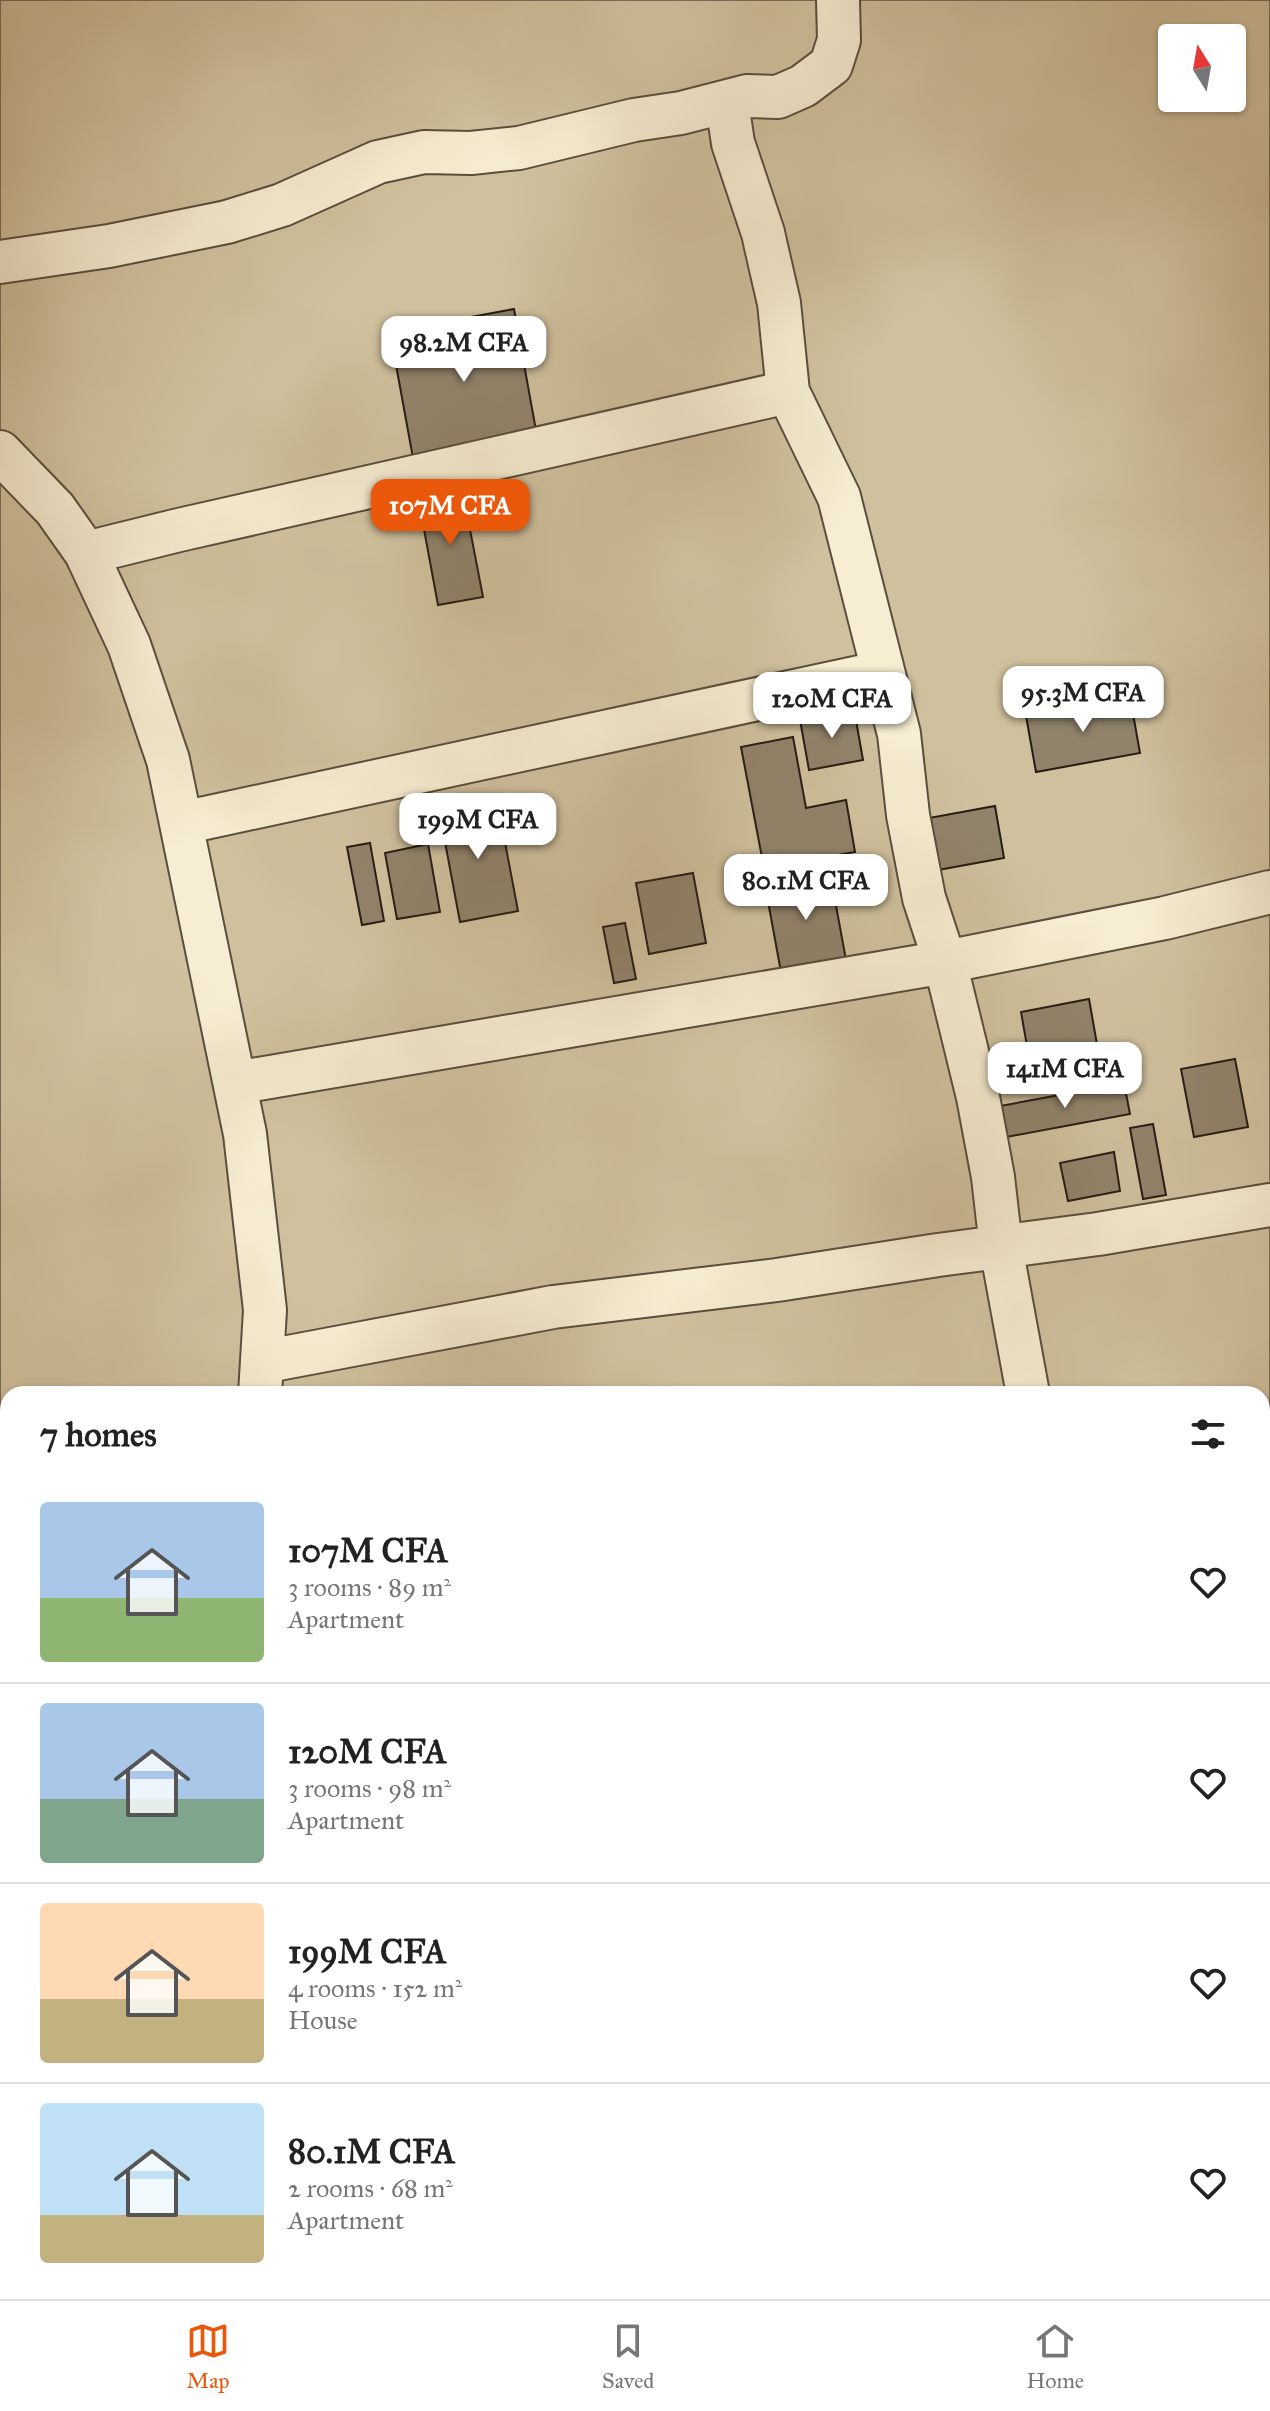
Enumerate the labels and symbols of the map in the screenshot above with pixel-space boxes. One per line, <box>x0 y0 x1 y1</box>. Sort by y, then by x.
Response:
north arrow <box>1158 24 1246 112</box>
pin: 98.2M CFA <box>372 316 556 384</box>
pin: 107M CFA <box>367 479 533 547</box>
pin: 95.3M CFA <box>991 666 1175 734</box>
pin: 120M CFA <box>749 672 915 740</box>
pin: 199M CFA <box>395 793 561 861</box>
pin: 80.1M CFA <box>714 854 898 922</box>
pin: 141M CFA <box>982 1042 1148 1110</box>

